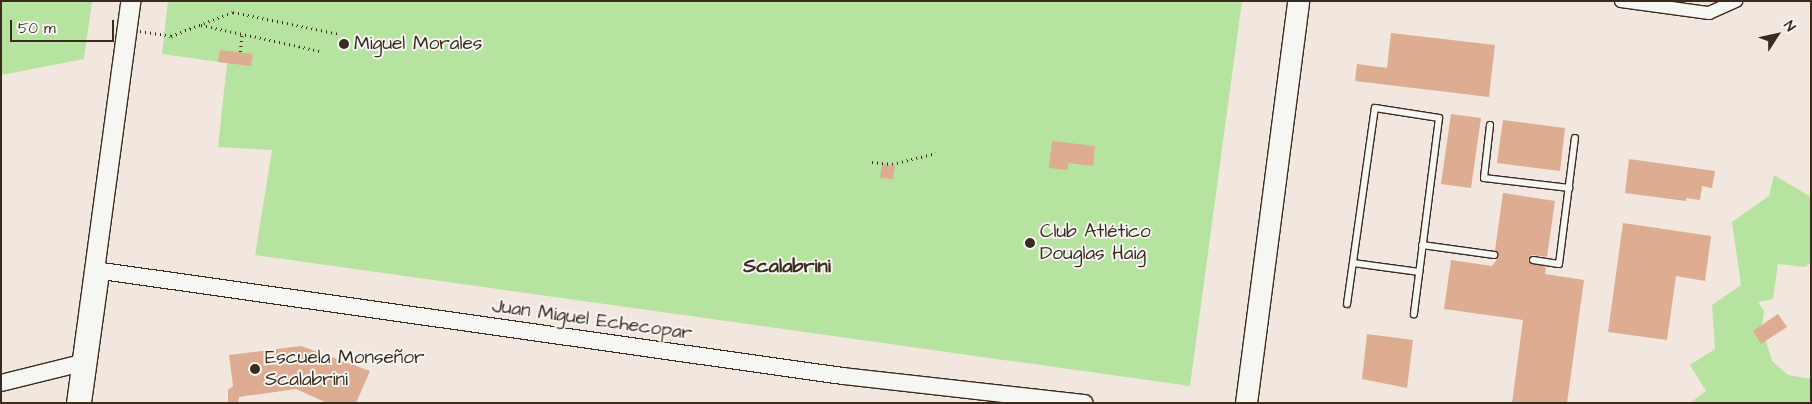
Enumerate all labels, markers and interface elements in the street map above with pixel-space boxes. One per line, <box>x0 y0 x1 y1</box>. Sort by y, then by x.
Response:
scale bar <box>12 10 116 42</box>
north arrow <box>1752 10 1802 60</box>
text: N <box>1779 17 1800 36</box>
text: 50 m <box>18 18 56 39</box>
place label: Miguel Morales <box>354 33 482 55</box>
marker: Miguel Morales <box>338 38 350 50</box>
place label: Club Atlético Douglas Haig <box>1040 221 1151 265</box>
marker: Club Atlético Douglas Haig <box>1024 237 1036 249</box>
district label: Scalabrini <box>743 254 831 278</box>
street label: Juan Miguel Echecopar <box>491 295 693 345</box>
place label: Escuela Monseñor Scalabrini <box>265 347 424 391</box>
marker: Escuela Monseñor Scalabrini <box>249 363 261 375</box>

